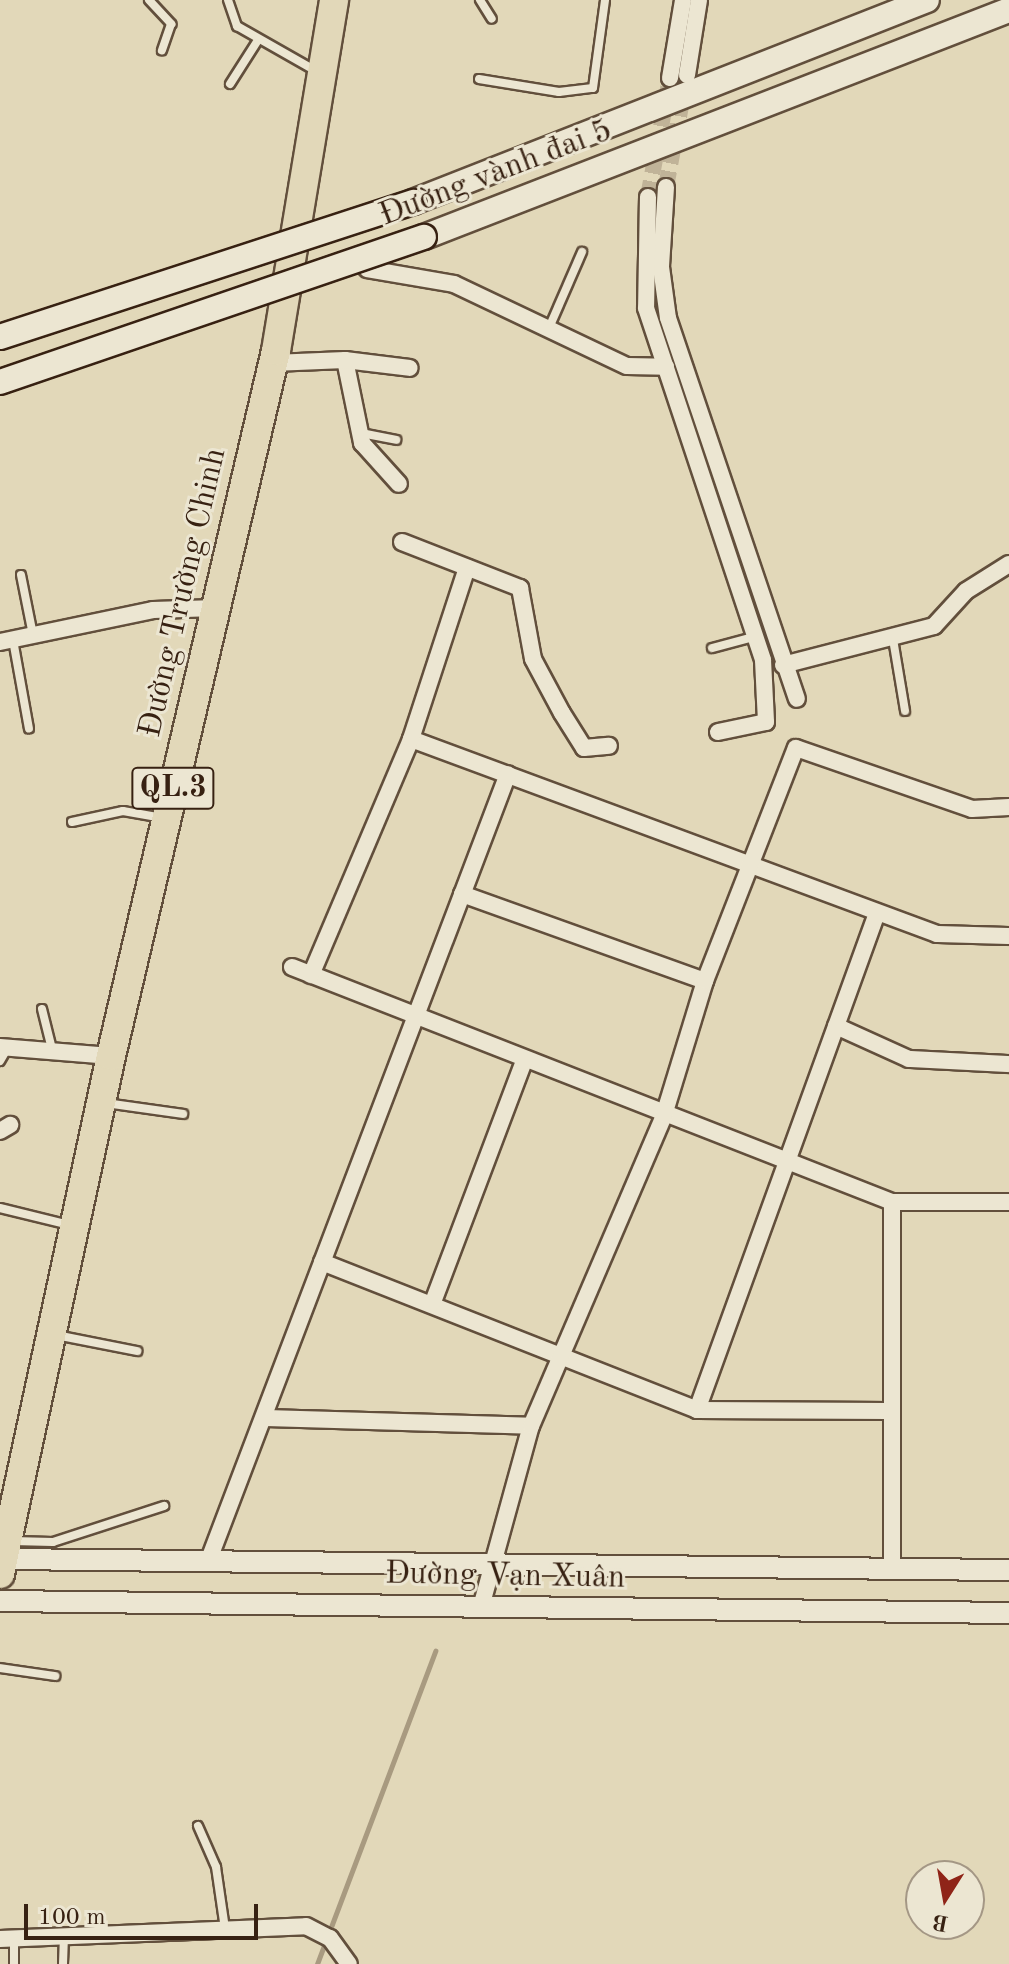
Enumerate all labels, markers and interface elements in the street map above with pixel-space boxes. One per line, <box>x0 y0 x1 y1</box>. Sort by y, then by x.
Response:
street label: Đường vành đai 5 <box>374 112 618 236</box>
street label: Đường Trường Chinh <box>132 445 236 741</box>
road number: QL.3 <box>131 762 215 814</box>
street label: Đường Vạn Xuân <box>385 1556 625 1598</box>
north arrow <box>905 1860 985 1940</box>
scale bar <box>28 1888 262 1938</box>
text: 100 m <box>38 1906 106 1930</box>
text: B <box>931 1909 951 1934</box>

